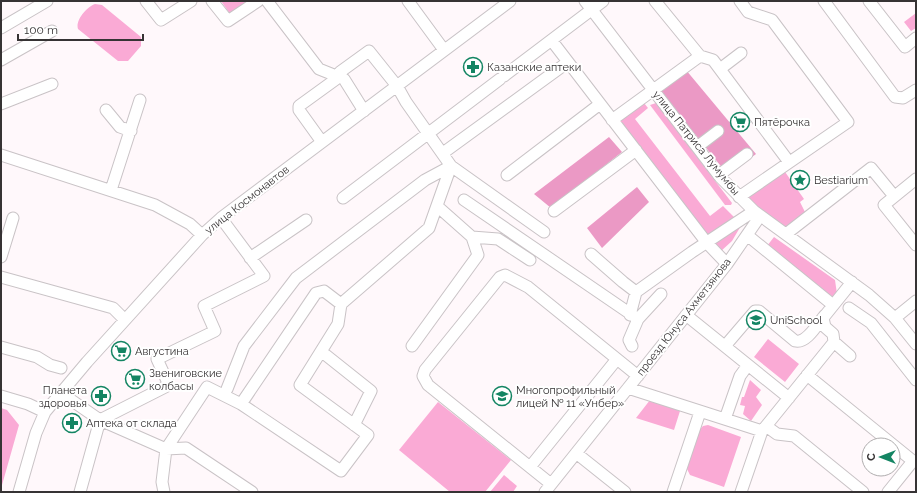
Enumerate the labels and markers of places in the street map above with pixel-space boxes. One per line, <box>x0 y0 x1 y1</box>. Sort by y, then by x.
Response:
pharmacy icon: Казанские аптеки <box>462 56 484 78</box>
place label: Казанские аптеки <box>487 61 581 74</box>
supermarket icon: Пятёрочка <box>729 111 751 133</box>
place label: Пятёрочка <box>754 116 810 129</box>
place icon: Bestiarium <box>789 169 811 191</box>
place label: Bestiarium <box>814 174 868 187</box>
school or university icon: UniSchool <box>745 309 767 331</box>
place label: UniSchool <box>770 314 822 327</box>
supermarket icon: Августина <box>110 340 132 362</box>
place label: Августина <box>135 345 189 358</box>
place label: Звениговские колбасы <box>149 367 222 393</box>
supermarket icon: Звениговские колбасы <box>124 368 146 390</box>
place label: Планета здоровья <box>39 384 87 410</box>
place label: Многопрофильный лицей № 11 «Унбер» <box>516 384 624 410</box>
pharmacy icon: Планета здоровья <box>90 385 112 407</box>
school or university icon: Многопрофильный лицей № 11 «Унбер» <box>491 385 513 407</box>
pharmacy icon: Аптека от склада <box>61 412 83 434</box>
place label: Аптека от склада <box>86 417 177 430</box>

